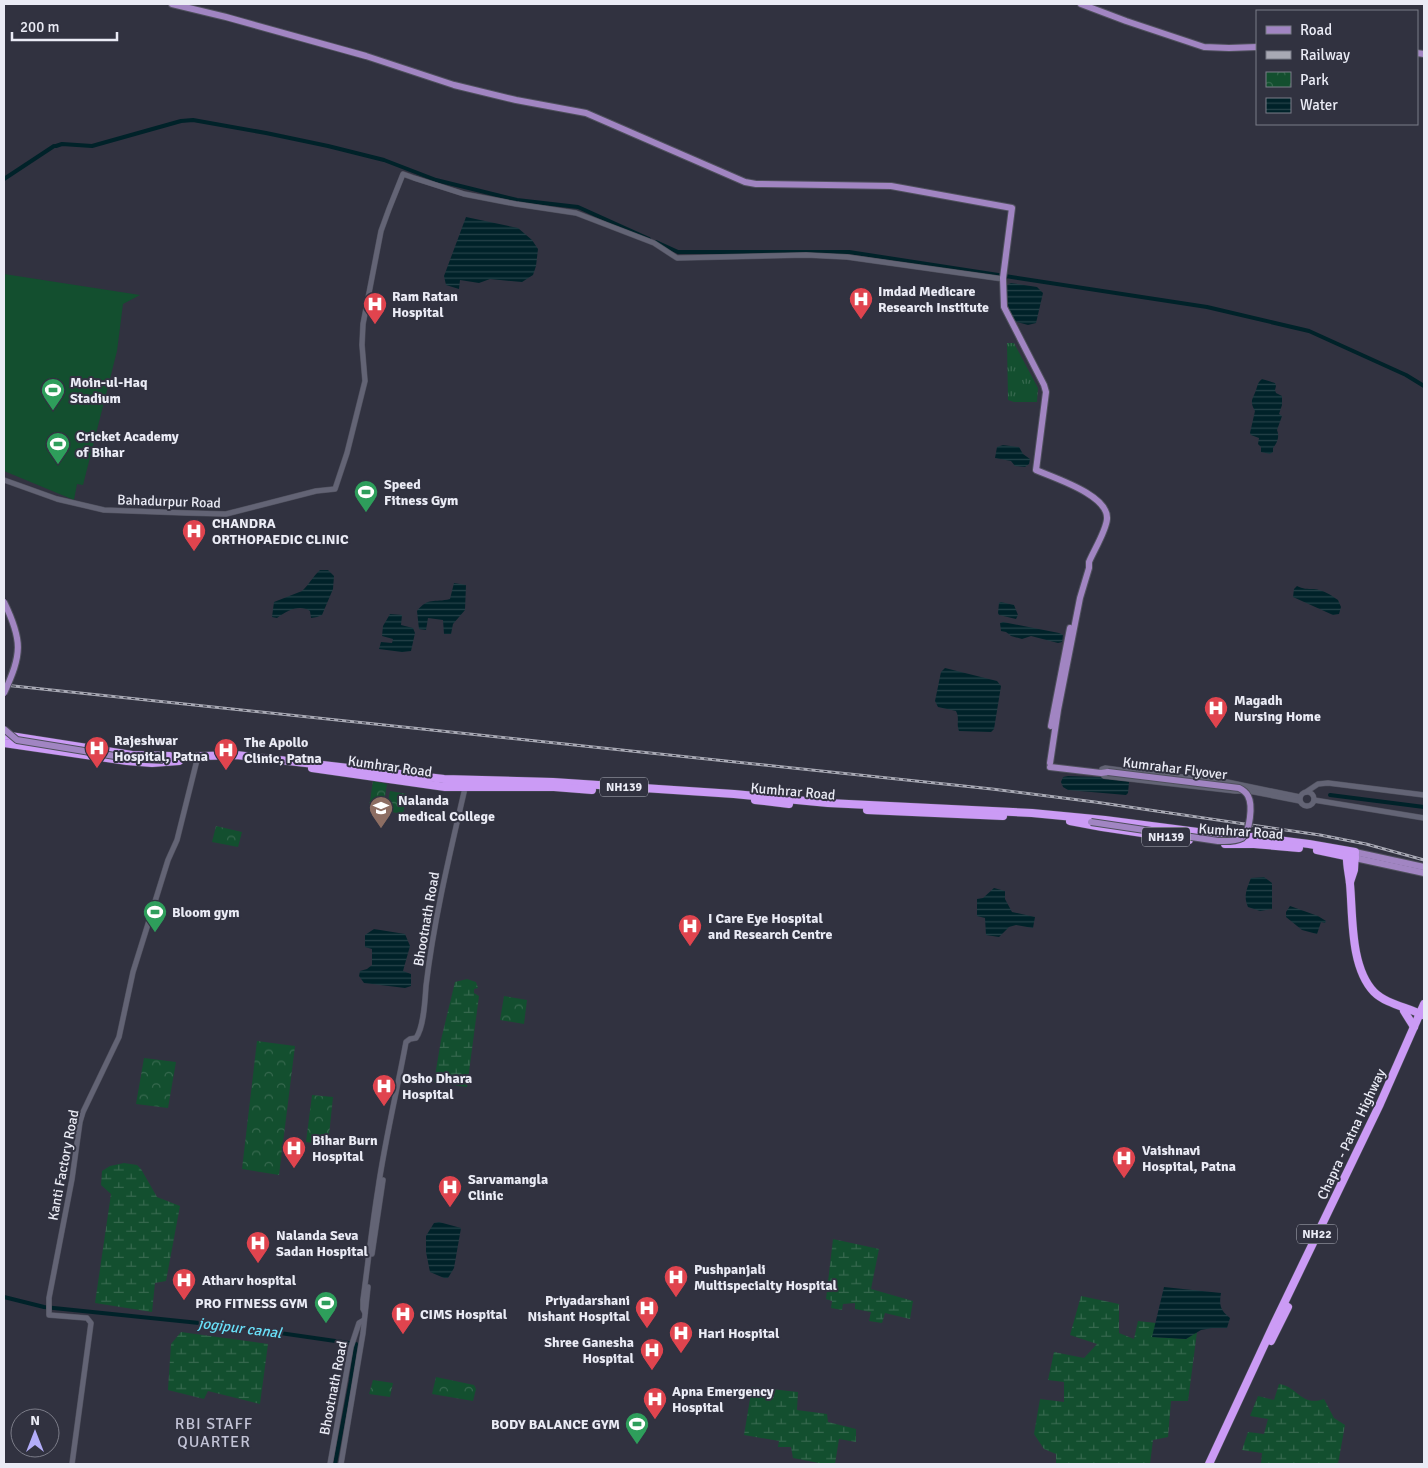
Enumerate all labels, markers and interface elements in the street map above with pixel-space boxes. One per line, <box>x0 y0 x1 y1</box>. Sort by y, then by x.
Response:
scale bar <box>12 10 118 42</box>
legend <box>1256 10 1418 125</box>
text: 200 m <box>20 18 60 36</box>
text: Road <box>1300 21 1332 39</box>
text: Railway <box>1300 46 1350 64</box>
text: Park <box>1300 71 1329 89</box>
text: Water <box>1300 96 1338 114</box>
place label: Imdad Medicare Research Institute <box>878 283 989 316</box>
hospital icon: Imdad Medicare Research Institute <box>848 286 874 320</box>
place label: Ram Ratan Hospital <box>392 288 458 321</box>
hospital icon: Ram Ratan Hospital <box>362 291 388 325</box>
place label: Moin-ul-Haq Stadium <box>70 374 148 407</box>
sports icon: Moin-ul-Haq Stadium <box>40 377 66 411</box>
place label: Cricket Academy of Bihar <box>76 428 179 461</box>
sports icon: Cricket Academy of Bihar <box>45 431 71 465</box>
place label: Speed Fitness Gym <box>384 476 458 509</box>
sports icon: Speed Fitness Gym <box>353 479 379 513</box>
street label: Bahadurpur Road <box>117 491 221 512</box>
place label: CHANDRA ORTHOPAEDIC CLINIC <box>212 515 349 548</box>
hospital icon: CHANDRA ORTHOPAEDIC CLINIC <box>181 518 207 552</box>
place label: Magadh Nursing Home <box>1234 692 1321 725</box>
hospital icon: Magadh Nursing Home <box>1203 695 1229 729</box>
place label: Rajeshwar Hospital, Patna <box>114 732 208 765</box>
place label: The Apollo Clinic, Patna <box>244 734 322 767</box>
hospital icon: Rajeshwar Hospital, Patna <box>84 735 110 769</box>
hospital icon: The Apollo Clinic, Patna <box>213 737 239 771</box>
street label: Kumhrar Road <box>347 752 433 781</box>
street label: Kumrahar Flyover <box>1122 754 1229 783</box>
road number: NH139 <box>600 778 648 796</box>
street label: Kumhrar Road <box>750 779 836 804</box>
place label: Nalanda medical College <box>398 792 495 825</box>
school or university icon: Nalanda medical College <box>368 795 394 829</box>
street label: Kumhrar Road <box>1198 820 1284 843</box>
road number: NH139 <box>1142 828 1190 846</box>
street label: Bhootnath Road <box>410 871 443 968</box>
sports icon: Bloom gym <box>142 899 168 933</box>
place label: Bloom gym <box>172 904 240 921</box>
place label: I Care Eye Hospital and Research Centre <box>708 910 832 943</box>
hospital icon: I Care Eye Hospital and Research Centre <box>677 913 703 947</box>
street label: Chapra - Patna Highway <box>1314 1066 1389 1202</box>
place label: Osho Dhara Hospital <box>402 1070 472 1103</box>
hospital icon: Osho Dhara Hospital <box>371 1073 397 1107</box>
street label: Kanti Factory Road <box>44 1108 83 1222</box>
place label: Bihar Burn Hospital <box>312 1132 378 1165</box>
hospital icon: Bihar Burn Hospital <box>281 1135 307 1169</box>
place label: Vaishnavi Hospital, Patna <box>1142 1142 1236 1175</box>
hospital icon: Vaishnavi Hospital, Patna <box>1111 1145 1137 1179</box>
place label: Sarvamangla Clinic <box>468 1171 548 1204</box>
hospital icon: Sarvamangla Clinic <box>437 1174 463 1208</box>
road number: NH22 <box>1297 1224 1337 1244</box>
place label: Nalanda Seva Sadan Hospital <box>276 1227 369 1260</box>
hospital icon: Nalanda Seva Sadan Hospital <box>245 1230 271 1264</box>
place label: Pushpanjali Multispecialty Hospital <box>694 1261 838 1294</box>
hospital icon: Pushpanjali Multispecialty Hospital <box>663 1264 689 1298</box>
hospital icon: Atharv hospital <box>171 1267 197 1301</box>
place label: Atharv hospital <box>202 1272 297 1289</box>
sports icon: PRO FITNESS GYM <box>313 1290 339 1324</box>
place label: Priyadarshani Nishant Hospital <box>528 1292 631 1325</box>
place label: PRO FITNESS GYM <box>195 1295 308 1312</box>
hospital icon: Priyadarshani Nishant Hospital <box>634 1295 660 1329</box>
hospital icon: CIMS Hospital <box>390 1301 416 1335</box>
place label: CIMS Hospital <box>420 1306 508 1323</box>
water label: jogipur canal <box>196 1314 284 1342</box>
hospital icon: Hari Hospital <box>668 1320 694 1354</box>
place label: Hari Hospital <box>698 1325 780 1342</box>
place label: Shree Ganesha Hospital <box>544 1334 635 1367</box>
hospital icon: Shree Ganesha Hospital <box>639 1337 665 1371</box>
street label: Bhootnath Road <box>316 1340 351 1437</box>
place label: Apna Emergency Hospital <box>672 1383 774 1416</box>
hospital icon: Apna Emergency Hospital <box>642 1386 668 1420</box>
north arrow <box>10 1408 60 1458</box>
sports icon: BODY BALANCE GYM <box>624 1411 650 1445</box>
text: N <box>30 1412 40 1429</box>
district label: RBI STAFF QUARTER <box>175 1414 253 1452</box>
place label: BODY BALANCE GYM <box>491 1416 620 1433</box>

